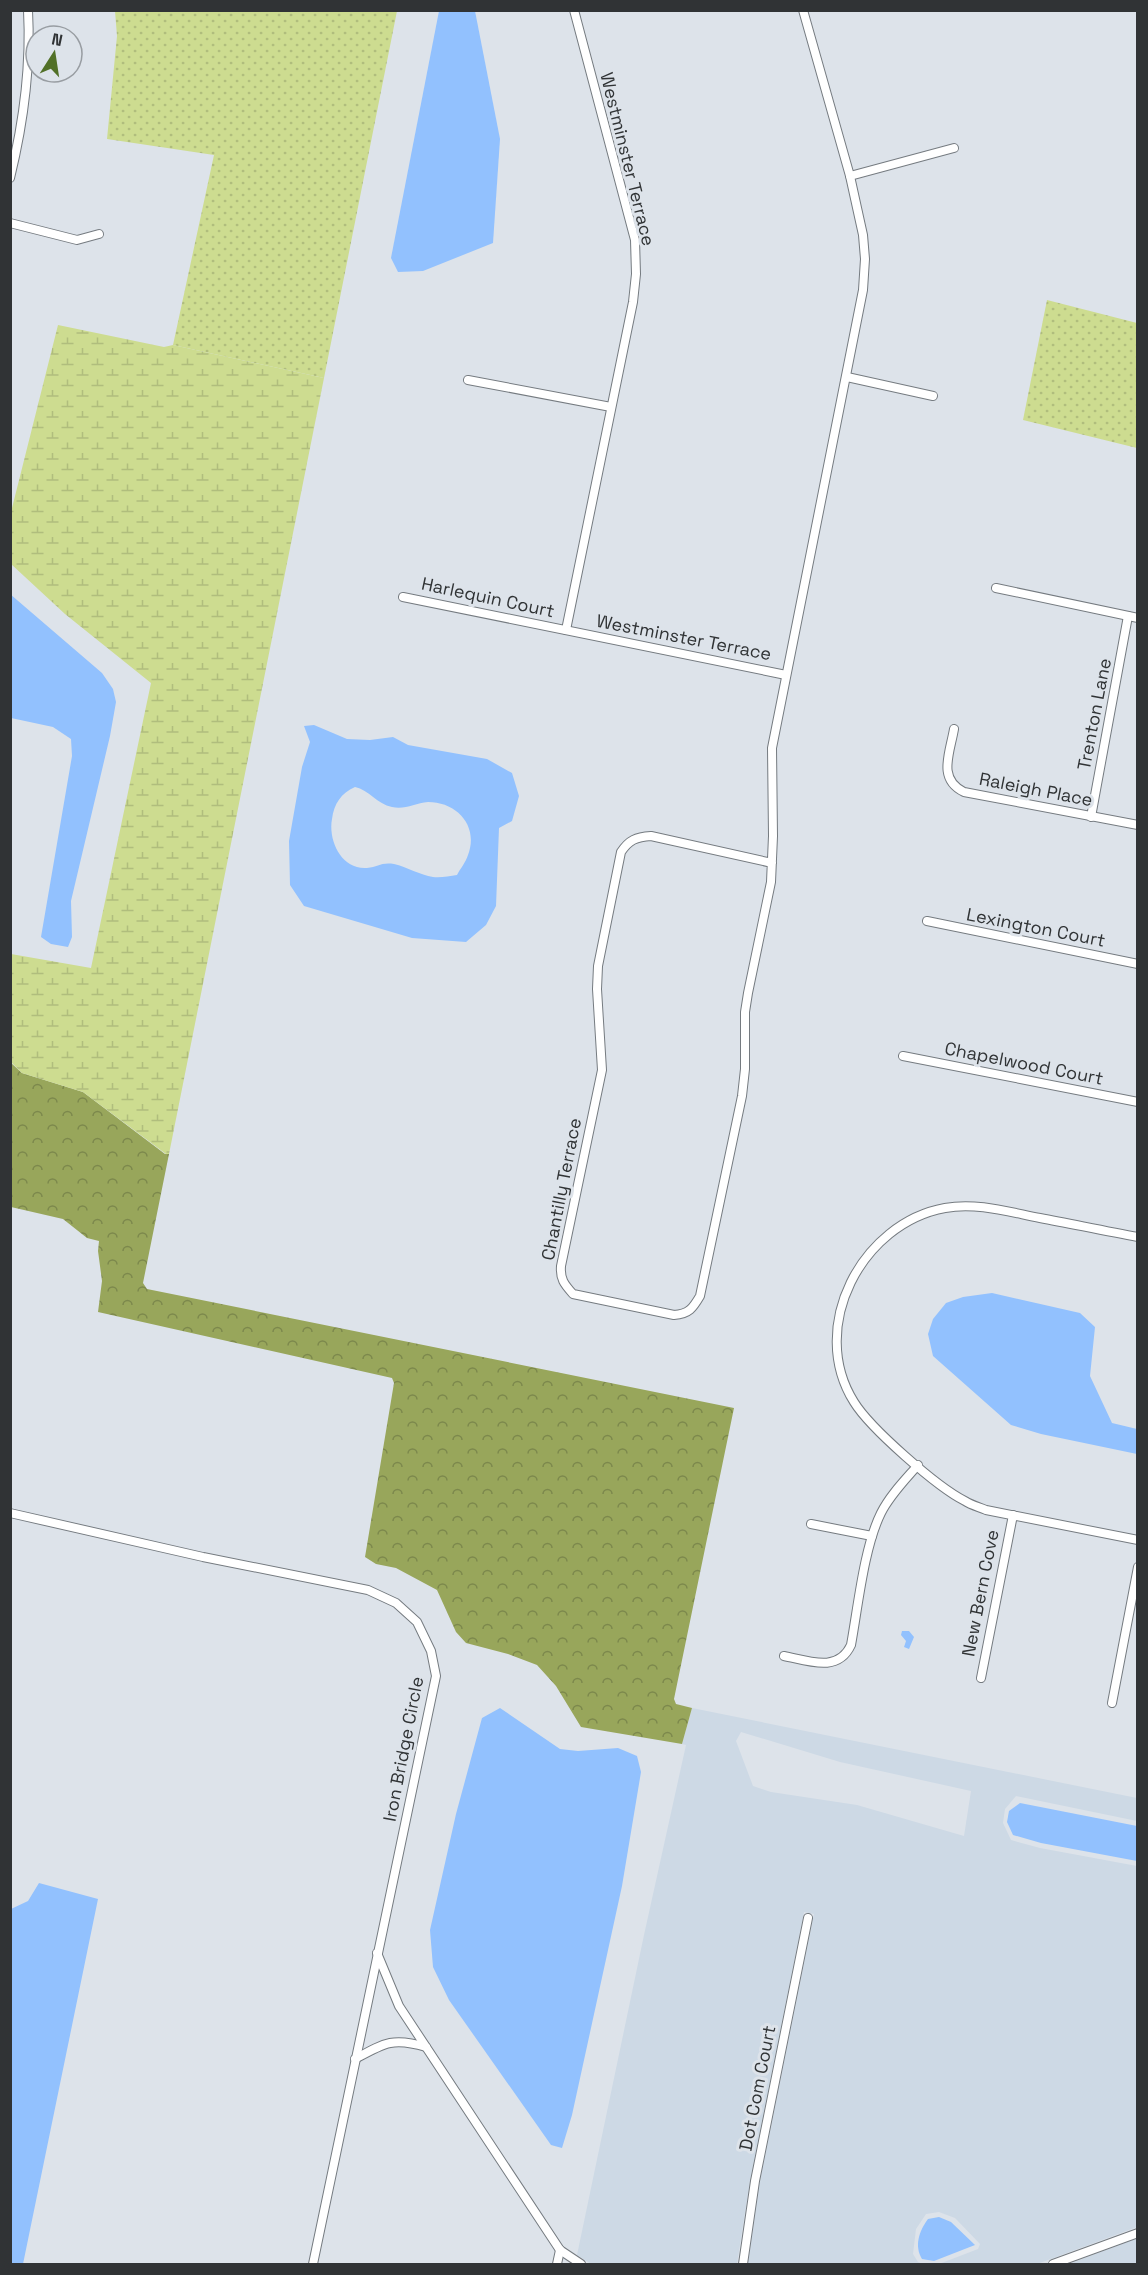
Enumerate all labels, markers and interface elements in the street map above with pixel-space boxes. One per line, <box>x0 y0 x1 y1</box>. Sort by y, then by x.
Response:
north arrow <box>24 24 84 84</box>
text: N <box>50 28 64 51</box>
street label: Westminster Terrace <box>595 70 661 248</box>
street label: Harlequin Court <box>419 572 557 622</box>
street label: Westminster Terrace <box>595 609 773 665</box>
street label: Trenton Lane <box>1072 656 1116 772</box>
street label: Raleigh Place <box>977 767 1095 811</box>
street label: Lexington Court <box>965 902 1107 952</box>
street label: Chapelwood Court <box>943 1036 1105 1090</box>
street label: Chantilly Terrace <box>536 1116 586 1262</box>
street label: New Bern Cove <box>956 1528 1004 1658</box>
street label: Iron Bridge Circle <box>378 1674 428 1824</box>
street label: Dot Com Court <box>734 2023 780 2153</box>

